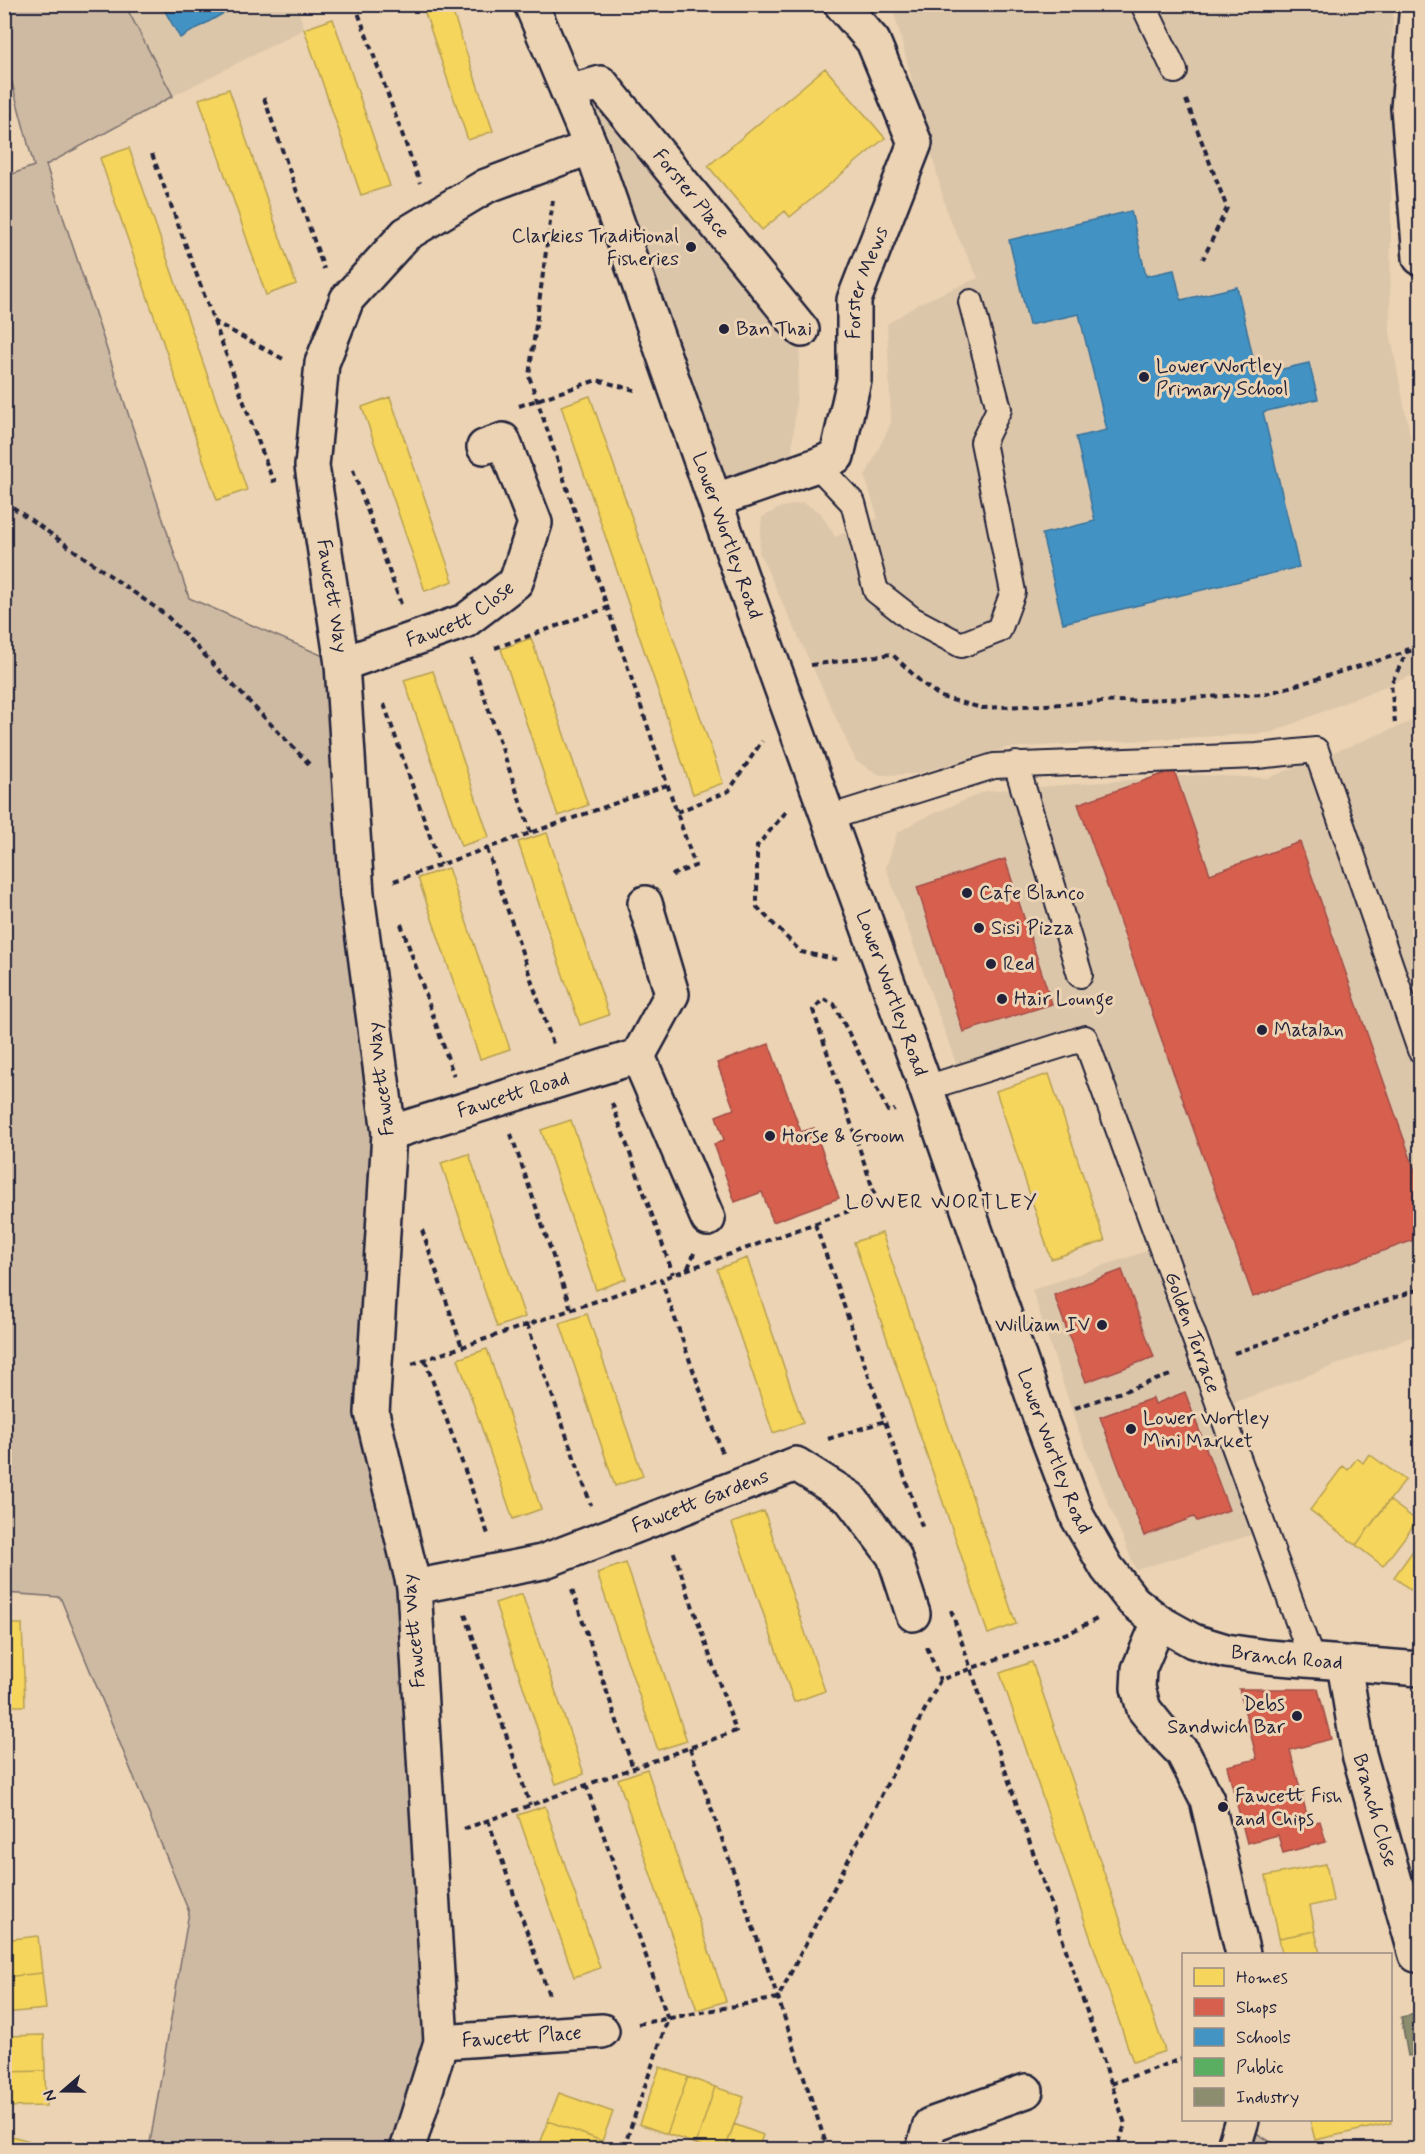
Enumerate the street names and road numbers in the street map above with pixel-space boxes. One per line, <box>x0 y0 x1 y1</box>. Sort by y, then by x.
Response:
street label: Forster Place <box>646 143 736 244</box>
street label: Forster Mews <box>841 222 895 339</box>
street label: Lower Wortley Road <box>685 449 769 623</box>
street label: Fawcett Way <box>310 537 354 655</box>
street label: Fawcett Close <box>402 574 520 654</box>
street label: Lower Wortley Road <box>849 906 934 1080</box>
street label: Fawcett Way <box>361 1020 401 1138</box>
street label: Fawcett Road <box>454 1065 573 1125</box>
street label: Golden Terrace <box>1158 1268 1227 1397</box>
street label: Lower Wortley Road <box>1011 1365 1098 1539</box>
street label: Fawcett Gardens <box>628 1462 773 1540</box>
street label: Fawcett Way <box>396 1573 432 1689</box>
street label: Branch Road <box>1229 1638 1344 1676</box>
street label: Branch Close <box>1346 1751 1404 1870</box>
street label: Fawcett Place <box>461 2019 583 2054</box>

